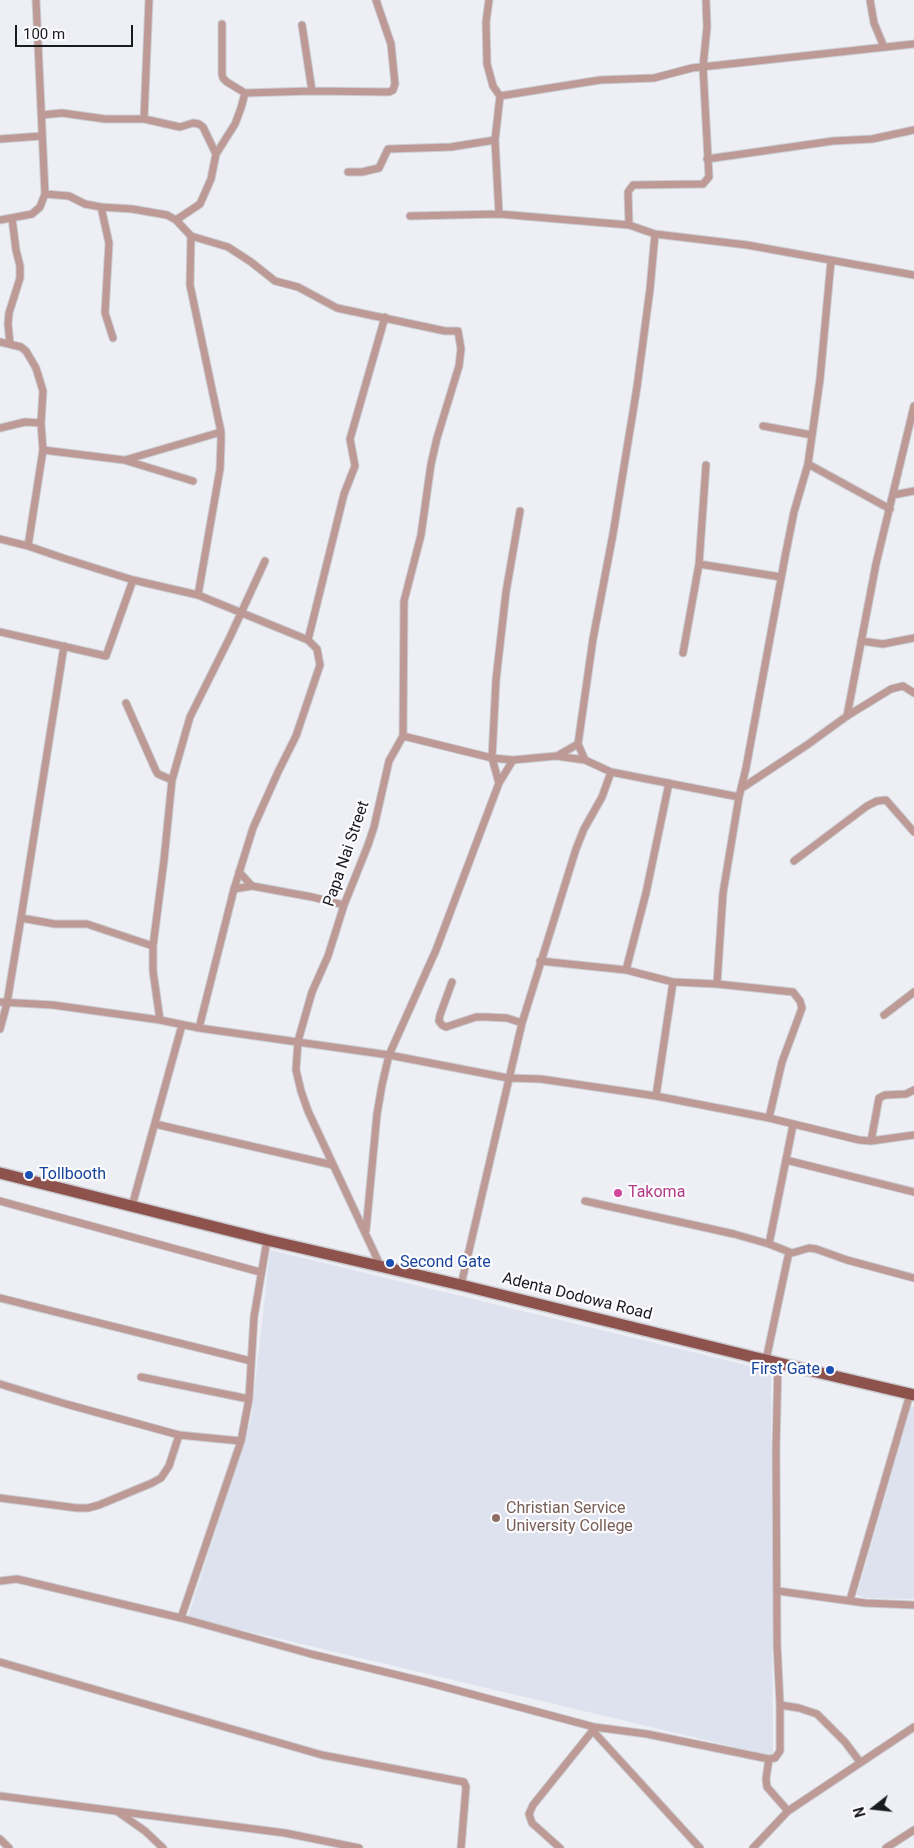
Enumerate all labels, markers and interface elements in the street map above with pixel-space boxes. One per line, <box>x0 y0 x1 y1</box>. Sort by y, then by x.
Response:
scale bar <box>18 15 135 47</box>
text: 100 m <box>23 25 65 43</box>
street label: Papa Nai Street <box>320 799 374 909</box>
place label: Tollbooth <box>39 1165 106 1185</box>
marker: Tollbooth <box>23 1169 35 1181</box>
place label: Takoma <box>628 1183 685 1203</box>
marker: Takoma <box>612 1187 624 1199</box>
place label: Second Gate <box>400 1253 491 1273</box>
marker: Second Gate <box>384 1257 396 1269</box>
street label: Adenta Dodowa Road <box>500 1269 654 1325</box>
place label: First Gate <box>751 1360 820 1380</box>
marker: First Gate <box>824 1364 836 1376</box>
place label: Christian Service University College <box>506 1499 633 1537</box>
marker: Christian Service University College <box>490 1512 502 1524</box>
north arrow <box>849 1783 899 1833</box>
text: N <box>851 1805 869 1819</box>

